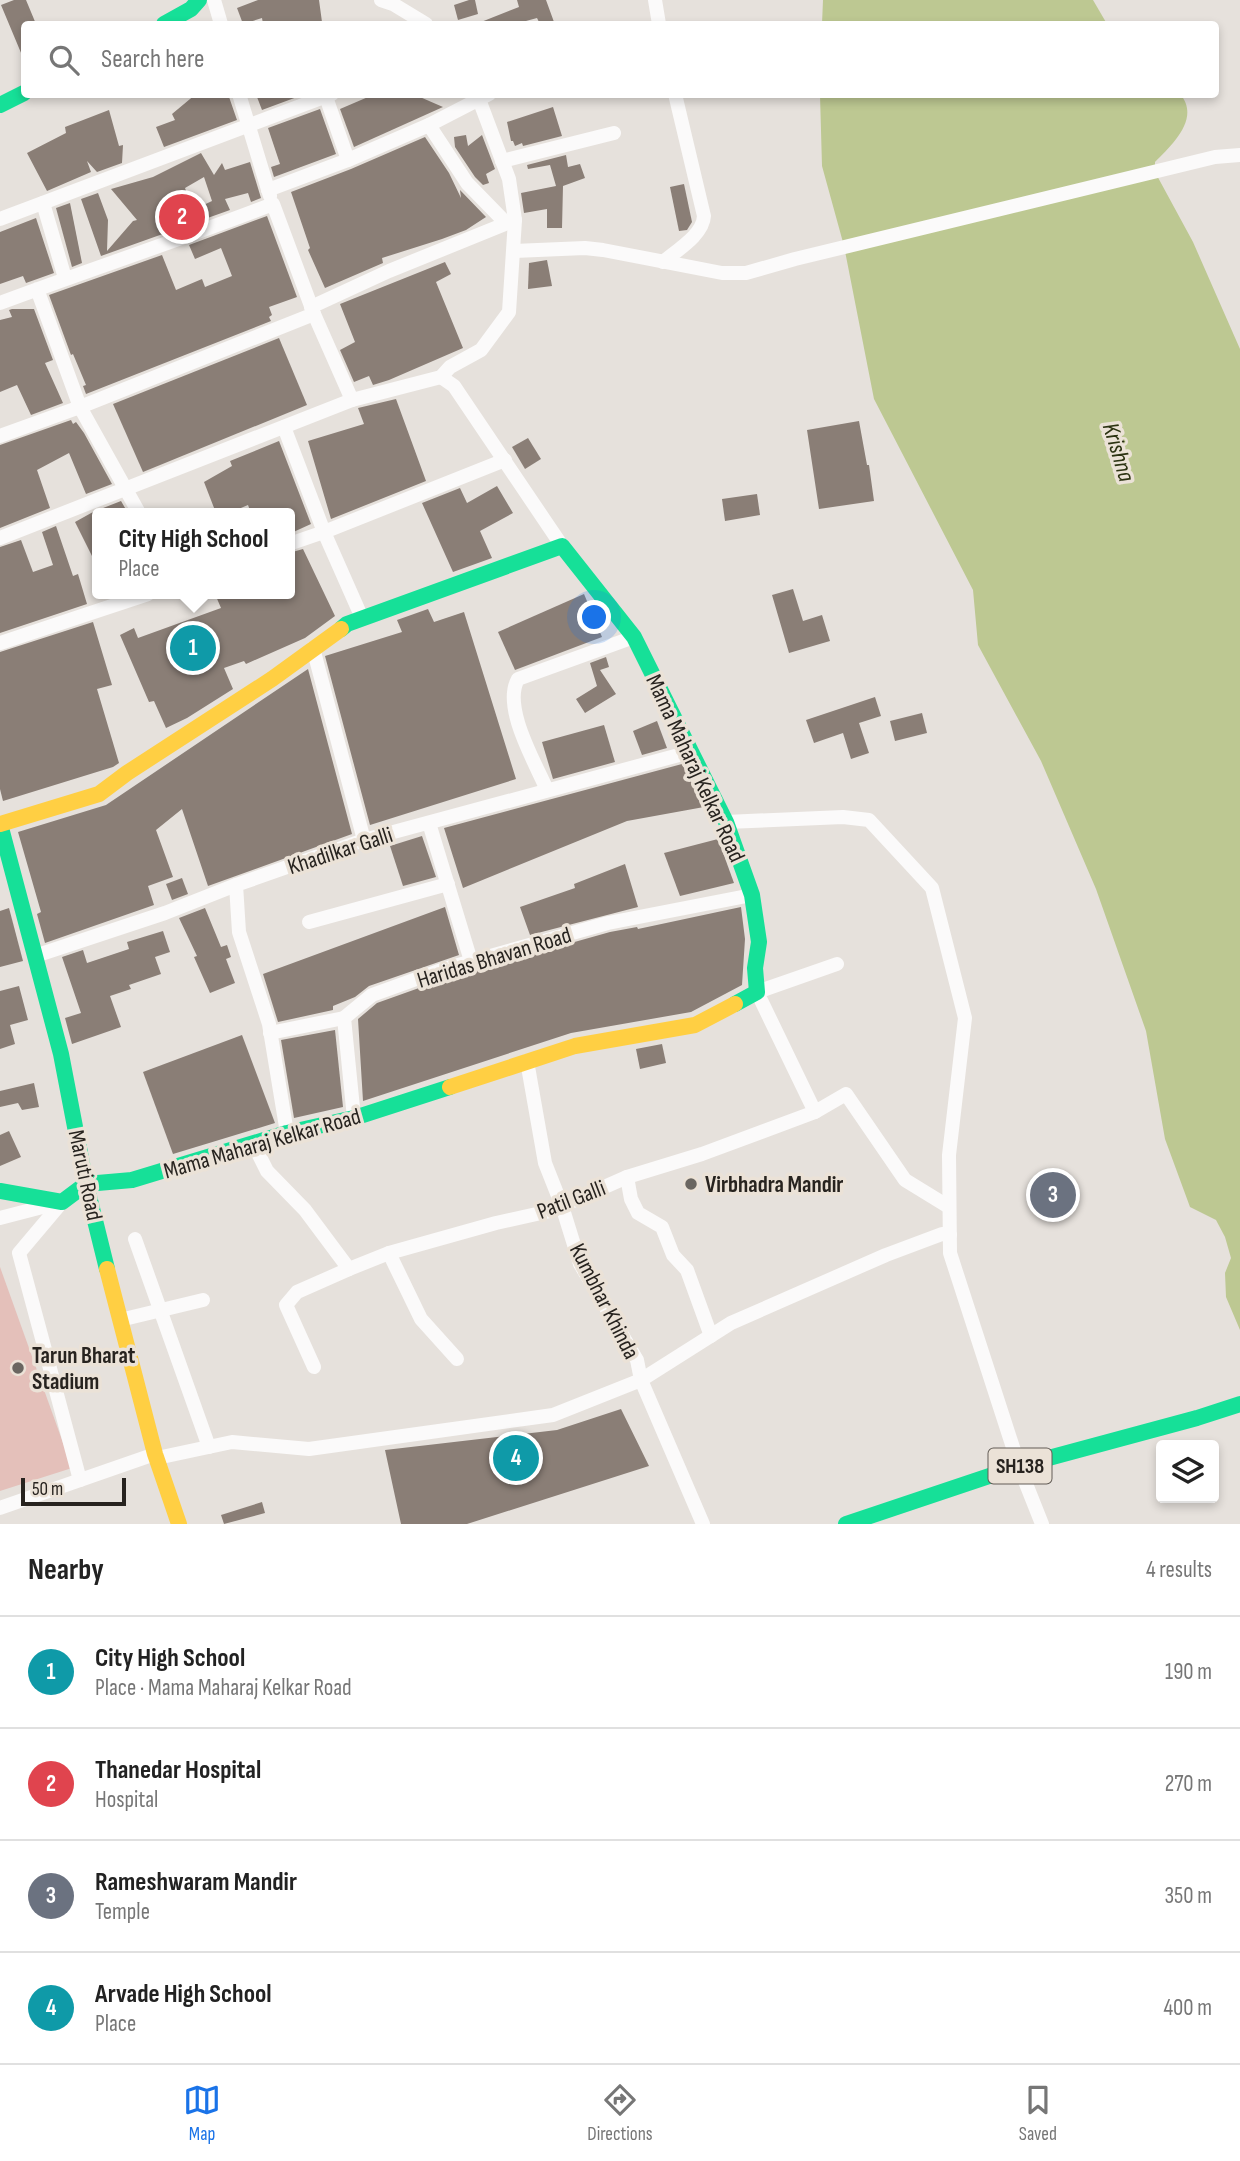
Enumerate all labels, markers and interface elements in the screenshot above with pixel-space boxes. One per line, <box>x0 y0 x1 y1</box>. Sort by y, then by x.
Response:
search box <box>21 21 1219 98</box>
icon: search <box>45 41 83 79</box>
text: Search here <box>101 44 204 75</box>
pin: 2 <box>159 191 205 243</box>
water label: Krishna <box>1096 419 1141 485</box>
popup <box>92 508 295 599</box>
text: City High School <box>118 524 269 555</box>
text: Place <box>118 555 160 583</box>
your location <box>577 600 611 634</box>
pin: 1 <box>170 622 216 674</box>
street label: Mama Maharaj Kelkar Road <box>639 670 751 867</box>
street label: Khadilkar Galli <box>284 821 396 881</box>
street label: Haridas Bhavan Road <box>414 921 575 995</box>
street label: Mama Maharaj Kelkar Road <box>161 1102 364 1185</box>
street label: Maruti Road <box>62 1127 108 1223</box>
pin: 3 <box>1030 1169 1076 1221</box>
place label: Virbhadra Mandir <box>705 1171 843 1199</box>
street label: Patil Galli <box>533 1174 610 1226</box>
marker: Virbhadra Mandir <box>683 1176 699 1192</box>
street label: Kumbhar Khinda <box>563 1239 645 1364</box>
place label: Tarun Bharat Stadium <box>32 1342 136 1396</box>
marker: Tarun Bharat Stadium <box>10 1360 26 1376</box>
pin: 4 <box>493 1432 539 1484</box>
map controls <box>1156 1440 1219 1503</box>
button: layers <box>1156 1440 1219 1503</box>
road number: SH138 <box>988 1448 1052 1484</box>
scale bar <box>21 1475 126 1507</box>
text: 50 m <box>32 1478 63 1501</box>
text: Nearby <box>28 1552 104 1588</box>
text: 4 results <box>1146 1556 1212 1584</box>
text: City High School <box>95 1643 245 1674</box>
text: 1 <box>46 1658 56 1686</box>
text: 190 m <box>1165 1658 1212 1686</box>
text: Place · Mama Maharaj Kelkar Road <box>95 1674 352 1702</box>
text: Thanedar Hospital <box>95 1755 261 1786</box>
text: 2 <box>46 1770 56 1798</box>
text: 270 m <box>1165 1770 1212 1798</box>
text: Hospital <box>95 1786 158 1814</box>
text: Rameshwaram Mandir <box>95 1867 297 1898</box>
text: 3 <box>46 1882 56 1910</box>
text: 350 m <box>1164 1882 1212 1910</box>
text: Temple <box>95 1898 150 1926</box>
text: Arvade High School <box>95 1979 272 2010</box>
text: 4 <box>46 1994 56 2022</box>
text: 400 m <box>1163 1994 1212 2022</box>
text: Place <box>95 2010 136 2038</box>
tab: Map <box>183 2081 221 2146</box>
tab: Directions <box>587 2081 653 2146</box>
tab: Saved <box>1019 2081 1057 2146</box>

